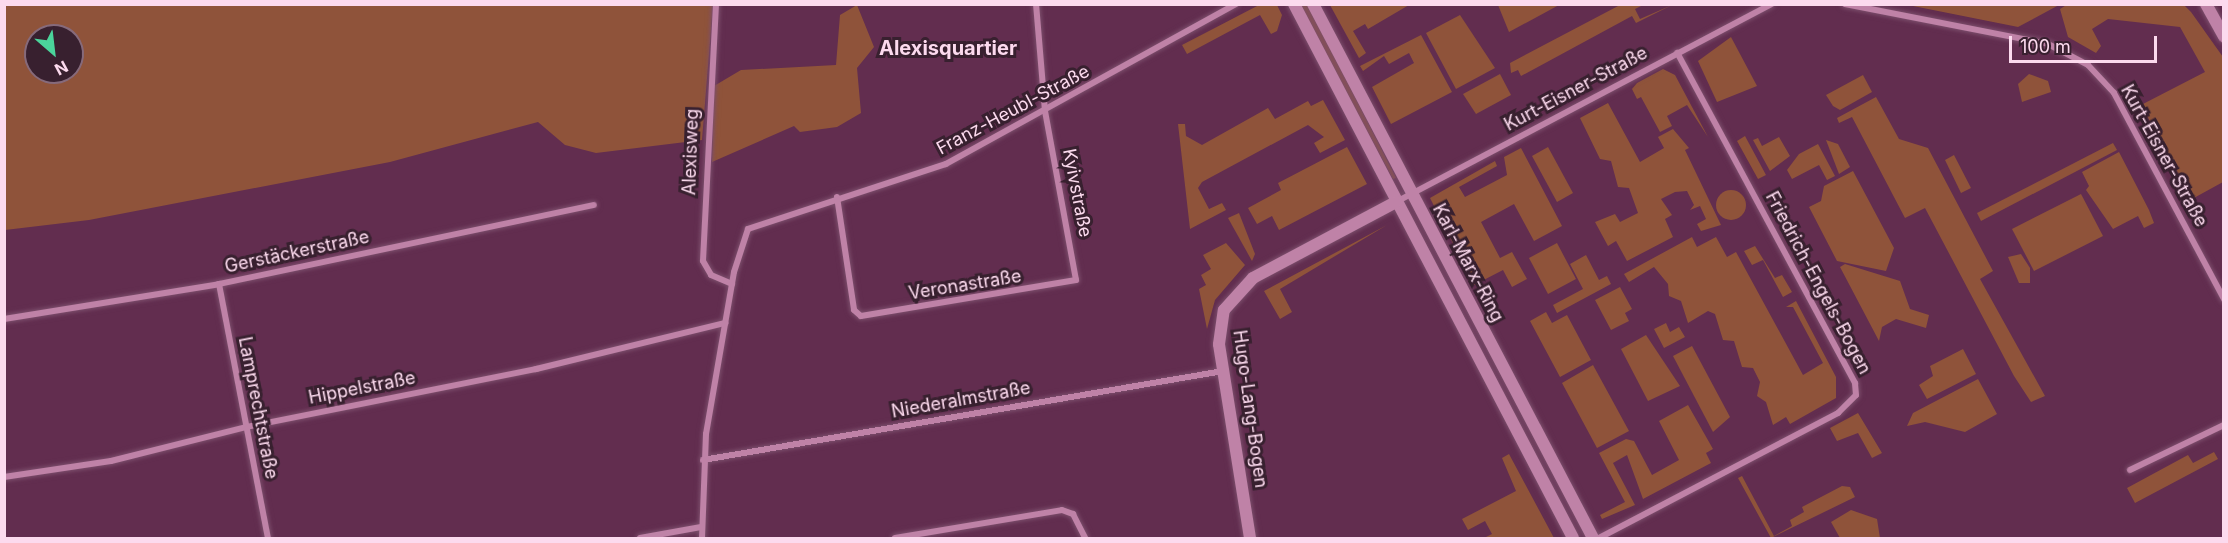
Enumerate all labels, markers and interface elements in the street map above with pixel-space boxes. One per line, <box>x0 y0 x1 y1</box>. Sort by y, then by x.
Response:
north arrow <box>24 24 84 84</box>
scale bar <box>2012 24 2160 62</box>
district label: Alexisquartier <box>879 36 1017 60</box>
text: 100 m <box>2020 36 2071 57</box>
street label: Kurt-Eisner-Straße <box>1501 42 1651 136</box>
text: N <box>51 56 72 80</box>
street label: Franz-Heubl-Straße <box>933 61 1093 159</box>
street label: Kurt-Eisner-Straße <box>2116 81 2212 231</box>
street label: Alexisweg <box>679 108 703 196</box>
street label: Kyivstraße <box>1058 147 1096 239</box>
street label: Friedrich-Engels-Bogen <box>1761 188 1875 378</box>
street label: Karl-Marx-Ring <box>1428 200 1508 326</box>
street label: Gerstäckerstraße <box>223 226 371 278</box>
street label: Veronastraße <box>907 265 1023 305</box>
street label: Hugo-Lang-Bogen <box>1228 329 1272 489</box>
street label: Lamprechtstraße <box>234 335 282 481</box>
street label: Hippelstraße <box>307 367 417 409</box>
street label: Niederalmstraße <box>890 377 1032 423</box>

